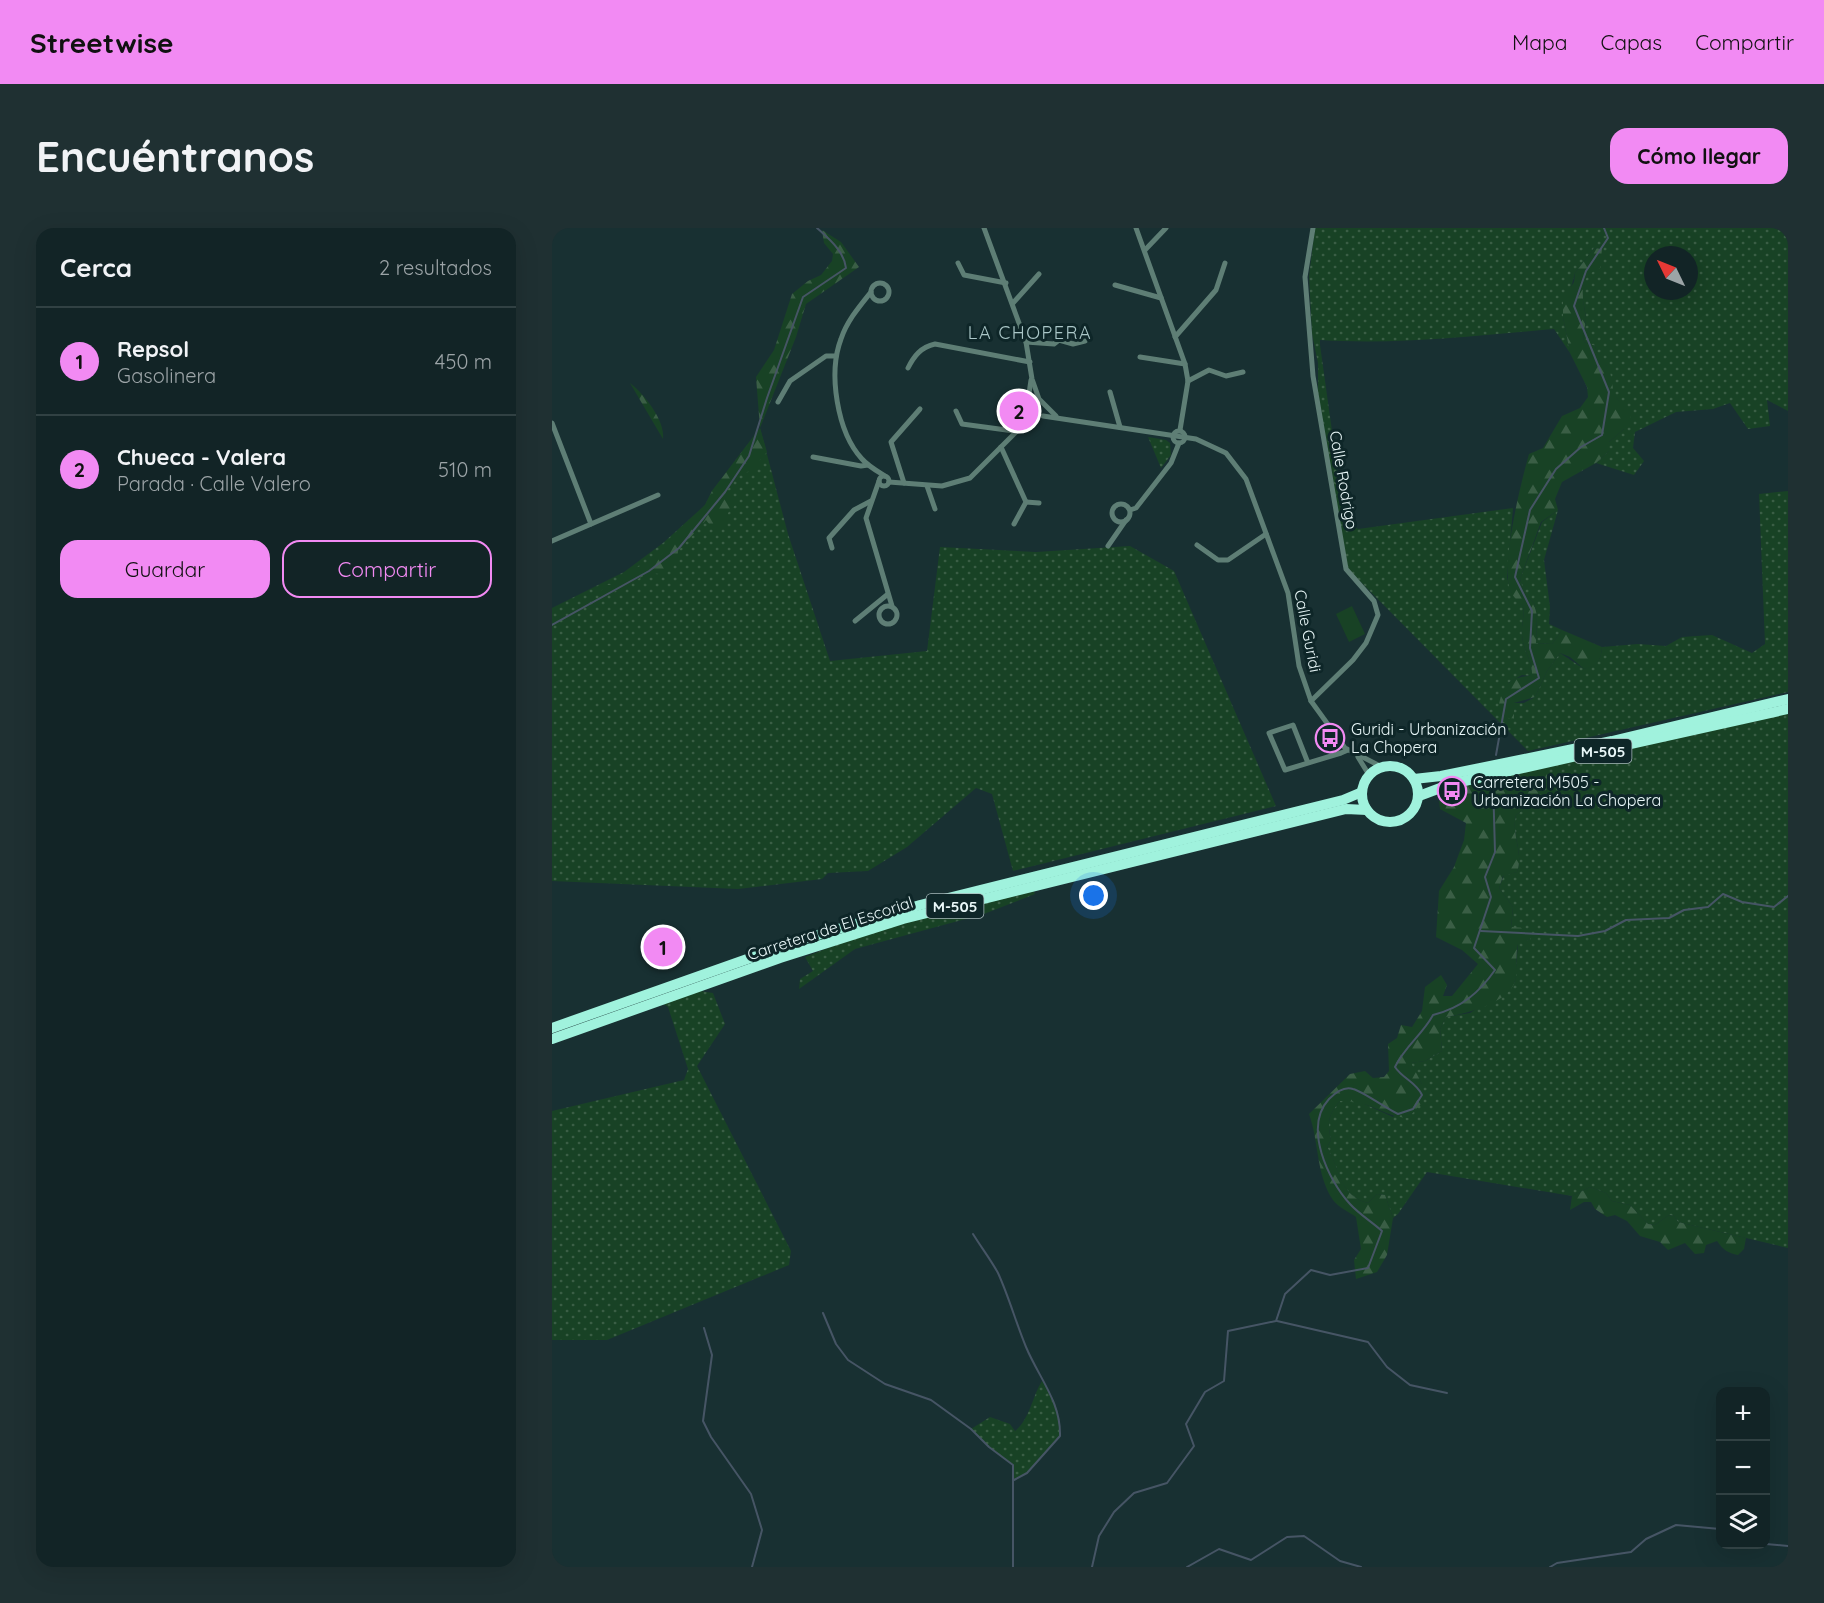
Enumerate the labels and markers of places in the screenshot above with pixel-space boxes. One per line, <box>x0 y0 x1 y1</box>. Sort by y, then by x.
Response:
pin: 2 <box>1000 388 1038 434</box>
place label: Guridi - Urbanización La Chopera <box>1351 719 1507 757</box>
bus stop icon: Guridi - Urbanización La Chopera <box>1314 722 1346 754</box>
place label: Carretera M505 - Urbanización La Chopera <box>1473 772 1661 810</box>
bus stop icon: Carretera M505 - Urbanización La Chopera <box>1436 775 1468 807</box>
pin: 1 <box>644 924 682 970</box>

